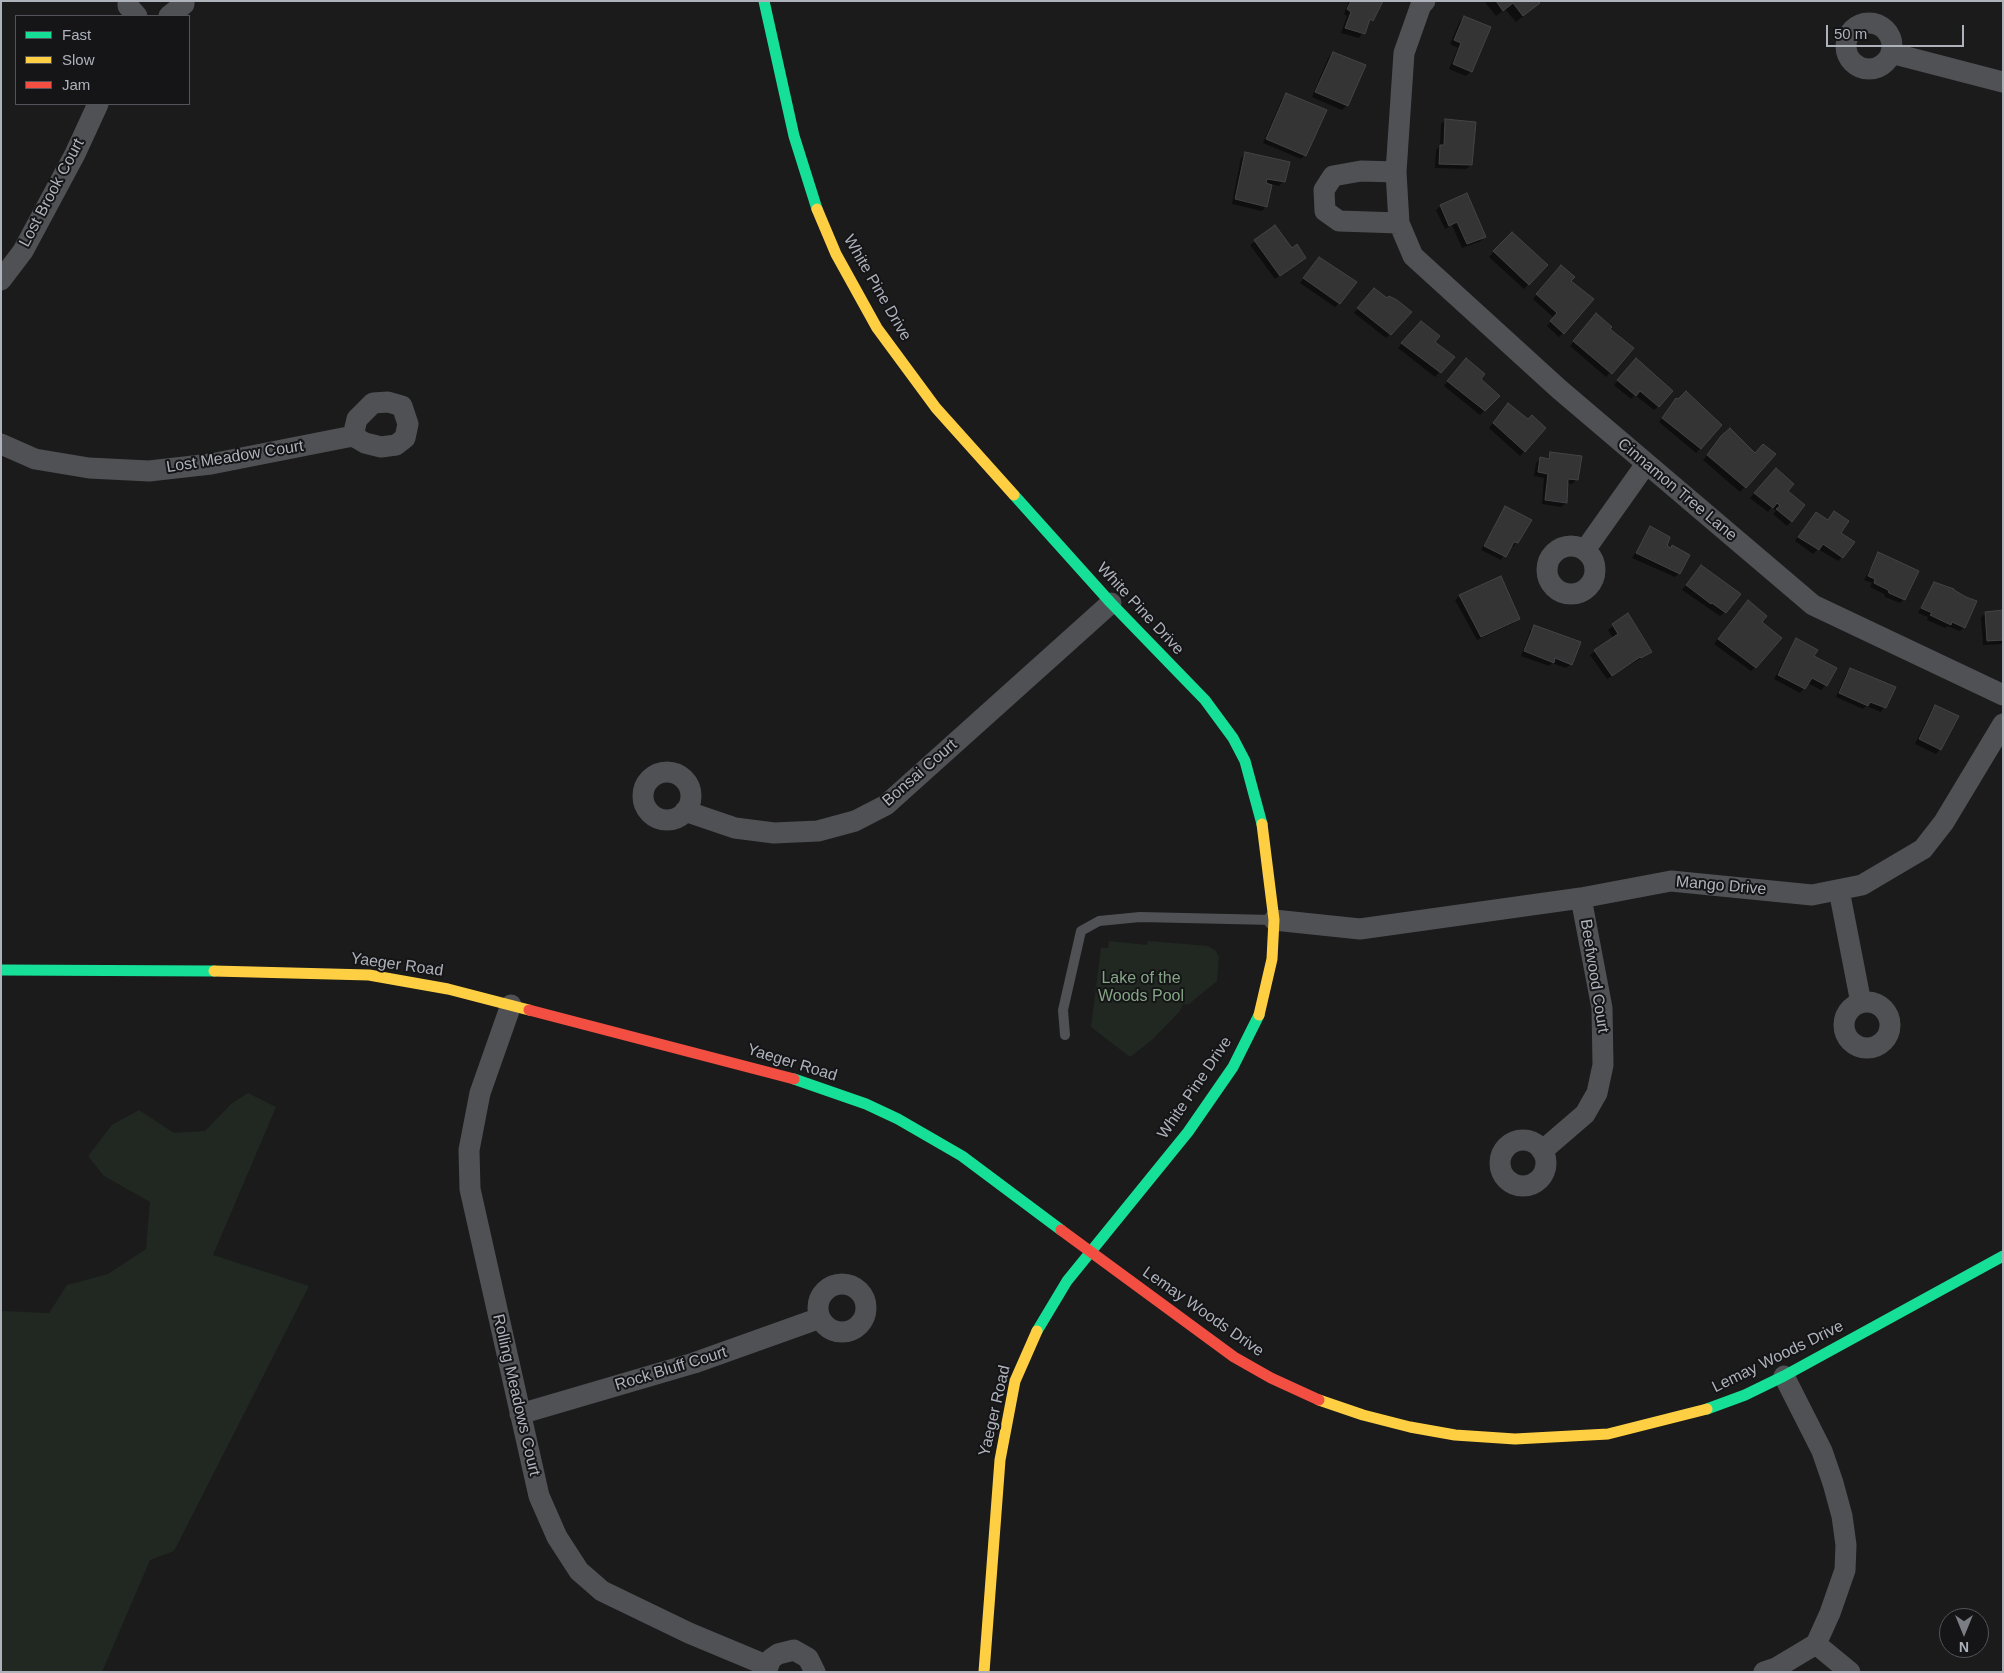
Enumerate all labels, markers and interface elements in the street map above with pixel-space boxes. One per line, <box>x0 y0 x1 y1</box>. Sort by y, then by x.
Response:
legend <box>15 15 190 105</box>
scale bar <box>1829 15 1966 47</box>
text: 50 m <box>1834 25 1867 42</box>
text: Fast <box>62 26 91 43</box>
text: Slow <box>62 51 95 68</box>
text: Jam <box>62 76 90 93</box>
street label: Lost Brook Court <box>15 135 89 251</box>
street label: White Pine Drive <box>839 232 915 344</box>
street label: Cinnamon Tree Lane <box>1613 435 1741 545</box>
street label: Lost Meadow Court <box>165 437 305 477</box>
street label: White Pine Drive <box>1092 559 1188 659</box>
street label: Bonsai Court <box>879 735 961 811</box>
street label: Mango Drive <box>1675 872 1767 900</box>
street label: Beefwood Court <box>1576 918 1612 1034</box>
street label: Yaeger Road <box>350 949 444 981</box>
park label: Lake of the Woods Pool <box>1098 969 1184 1007</box>
street label: White Pine Drive <box>1154 1033 1236 1143</box>
street label: Yaeger Road <box>745 1040 839 1086</box>
street label: Lemay Woods Drive <box>1139 1263 1267 1361</box>
street label: Rolling Meadows Court <box>488 1312 544 1478</box>
street label: Lemay Woods Drive <box>1709 1317 1847 1397</box>
street label: Rock Bluff Court <box>613 1343 729 1395</box>
street label: Yaeger Road <box>975 1363 1015 1459</box>
north arrow <box>1939 1608 1989 1658</box>
text: N <box>1959 1639 1969 1655</box>

